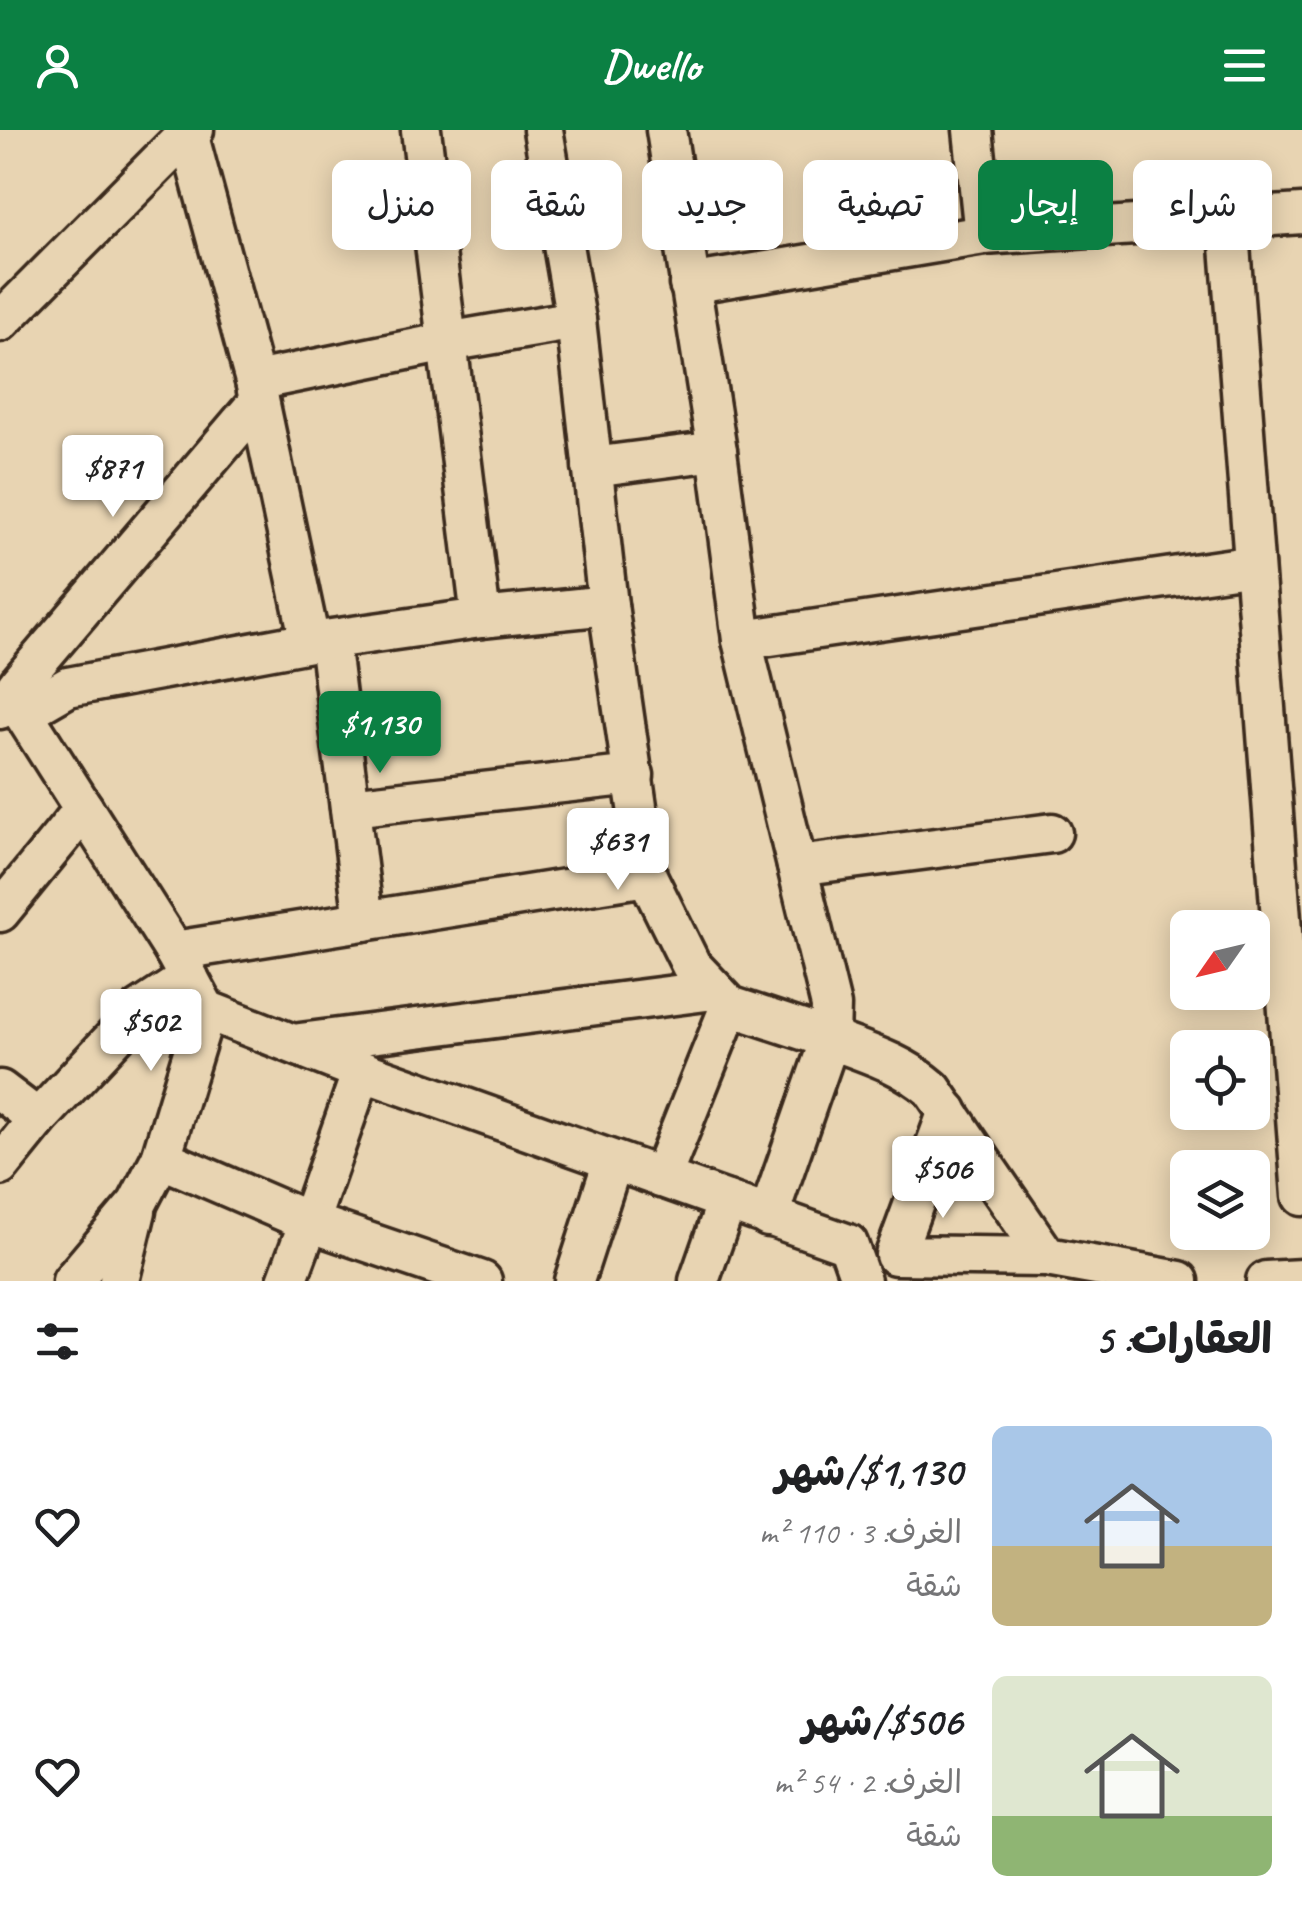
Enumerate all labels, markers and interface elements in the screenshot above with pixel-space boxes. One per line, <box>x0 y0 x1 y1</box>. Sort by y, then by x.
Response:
text: Dwello <box>602 37 700 94</box>
icon: person <box>30 38 85 93</box>
icon: menu <box>1217 38 1272 93</box>
chip: منزل <box>332 160 471 250</box>
chip: شقة <box>491 160 622 250</box>
chip: جديد <box>642 160 783 250</box>
chip: تصفية <box>803 160 958 250</box>
chip: إيجار <box>978 160 1113 250</box>
chip: شراء <box>1133 160 1272 250</box>
pin: $871 <box>54 435 172 520</box>
text: $871 <box>84 447 142 488</box>
pin: $1,130 <box>299 691 461 776</box>
text: $1,130 <box>341 703 419 744</box>
pin: $631 <box>559 808 677 893</box>
text: $631 <box>589 820 647 861</box>
north arrow <box>1170 910 1270 1010</box>
map controls <box>1170 910 1270 1250</box>
pin: $502 <box>92 989 210 1074</box>
text: $502 <box>122 1001 180 1042</box>
button: locate <box>1170 1030 1270 1130</box>
pin: $506 <box>884 1136 1002 1221</box>
text: $506 <box>914 1148 972 1189</box>
button: layers <box>1170 1150 1270 1250</box>
text: العقارات: 5 <box>1095 1313 1272 1366</box>
icon: filters <box>30 1314 85 1369</box>
text: $1,130/شهر <box>775 1445 962 1498</box>
icon: home <box>1072 1466 1192 1586</box>
icon: heart <box>30 1499 85 1554</box>
text: الغرف: 3 · 110 m² <box>759 1512 962 1553</box>
text: شقة <box>906 1565 962 1606</box>
text: $506/شهر <box>803 1695 962 1748</box>
icon: home <box>1072 1716 1192 1836</box>
icon: heart <box>30 1749 85 1804</box>
text: الغرف: 2 · 54 m² <box>774 1762 962 1803</box>
text: شقة <box>906 1815 962 1856</box>

